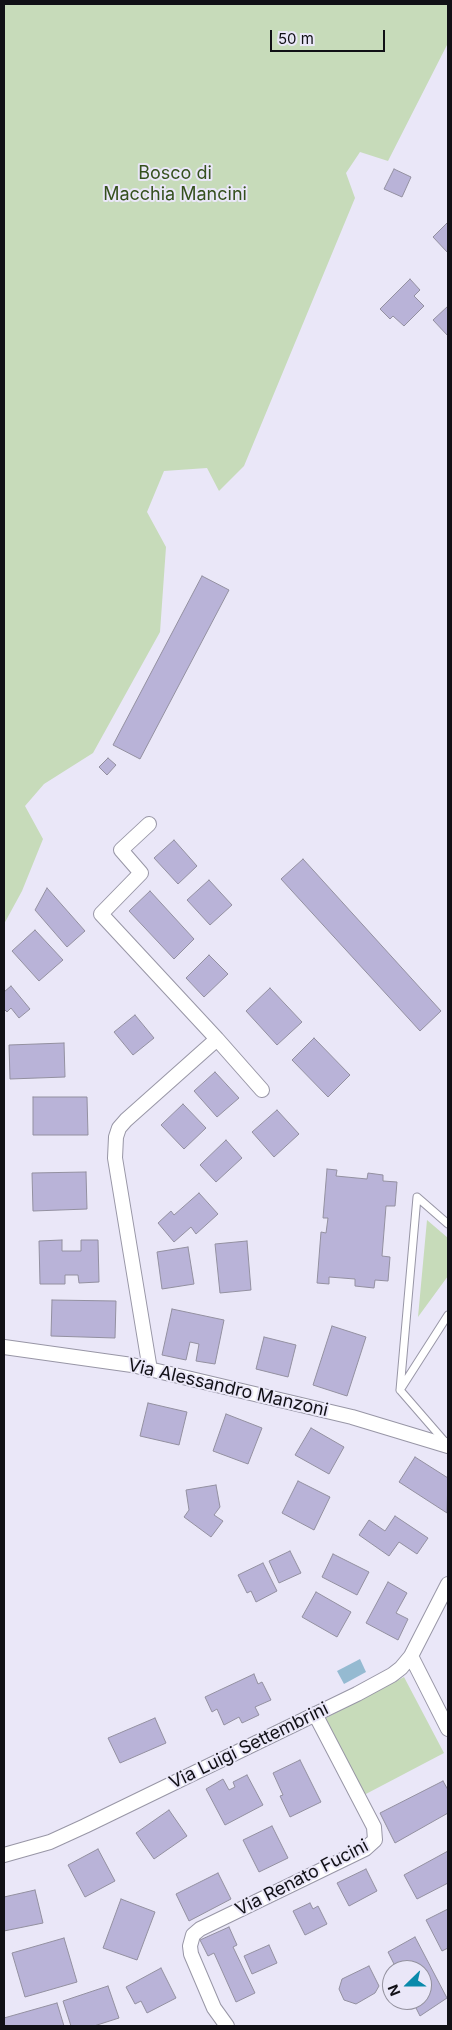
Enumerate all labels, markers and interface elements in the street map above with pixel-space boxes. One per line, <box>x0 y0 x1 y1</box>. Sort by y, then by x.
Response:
scale bar <box>272 20 387 52</box>
text: 50 m <box>278 29 314 48</box>
park label: Bosco di Macchia Mancini <box>103 163 247 205</box>
street label: Via Alessandro Manzoni <box>126 1354 330 1422</box>
street label: Via Luigi Settembrini <box>166 1698 332 1794</box>
street label: Via Renato Fucini <box>232 1835 372 1921</box>
north arrow <box>382 1960 432 2010</box>
text: N <box>384 1982 403 1999</box>

